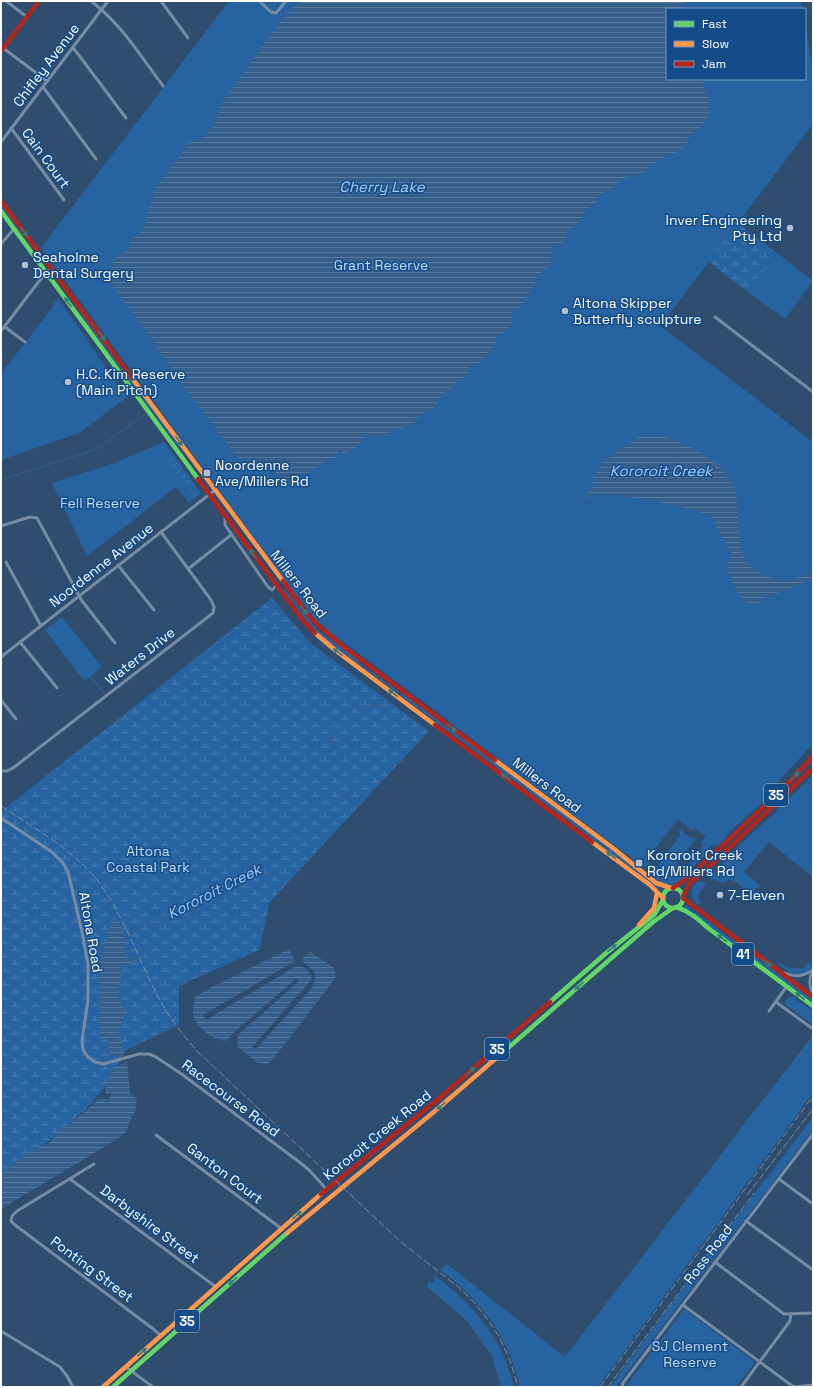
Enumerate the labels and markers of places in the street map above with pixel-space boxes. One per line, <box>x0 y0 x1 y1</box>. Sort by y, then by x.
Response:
place label: Inver Engineering Pty Ltd <box>665 211 782 245</box>
marker: Inver Engineering Pty Ltd <box>785 223 795 233</box>
place label: Seaholme Dental Surgery <box>33 248 134 282</box>
marker: Seaholme Dental Surgery <box>20 260 30 270</box>
place label: Altona Skipper Butterfly sculpture <box>573 294 702 328</box>
marker: Altona Skipper Butterfly sculpture <box>560 306 570 316</box>
place label: H.C. Kim Reserve (Main Pitch) <box>76 365 185 399</box>
marker: H.C. Kim Reserve (Main Pitch) <box>63 377 73 387</box>
place label: Noordenne Ave/Millers Rd <box>215 456 309 490</box>
marker: Noordenne Ave/Millers Rd <box>202 468 212 478</box>
place label: Kororoit Creek Rd/Millers Rd <box>647 846 743 880</box>
marker: Kororoit Creek Rd/Millers Rd <box>634 858 644 868</box>
place label: 7-Eleven <box>728 886 785 904</box>
marker: 7-Eleven <box>715 890 725 900</box>

